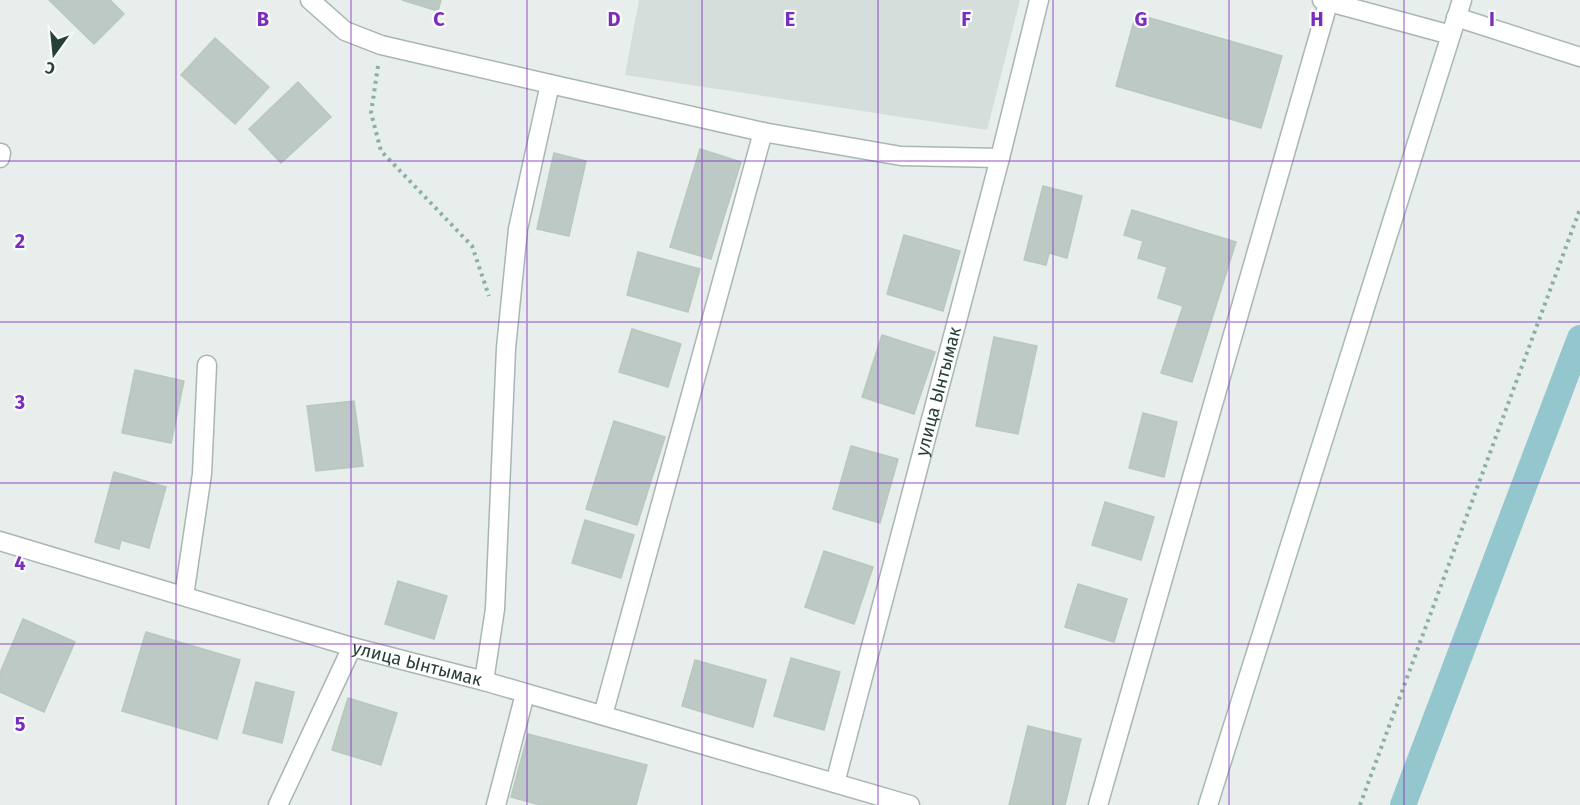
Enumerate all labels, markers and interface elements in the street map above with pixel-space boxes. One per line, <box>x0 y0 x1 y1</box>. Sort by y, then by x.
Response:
text: B <box>257 7 269 31</box>
text: C <box>433 7 445 31</box>
text: D <box>607 7 621 31</box>
text: E <box>785 7 795 31</box>
text: F <box>961 7 971 31</box>
text: G <box>1135 7 1147 31</box>
text: H <box>1310 7 1324 31</box>
text: I <box>1489 7 1495 31</box>
north arrow <box>24 24 84 84</box>
text: С <box>43 57 57 78</box>
text: 2 <box>15 229 25 253</box>
street label: улица Ынтымак <box>911 324 966 459</box>
text: 3 <box>14 390 25 414</box>
text: 4 <box>14 551 26 575</box>
street label: улица Ынтымак <box>350 637 485 691</box>
text: 5 <box>15 712 26 736</box>

